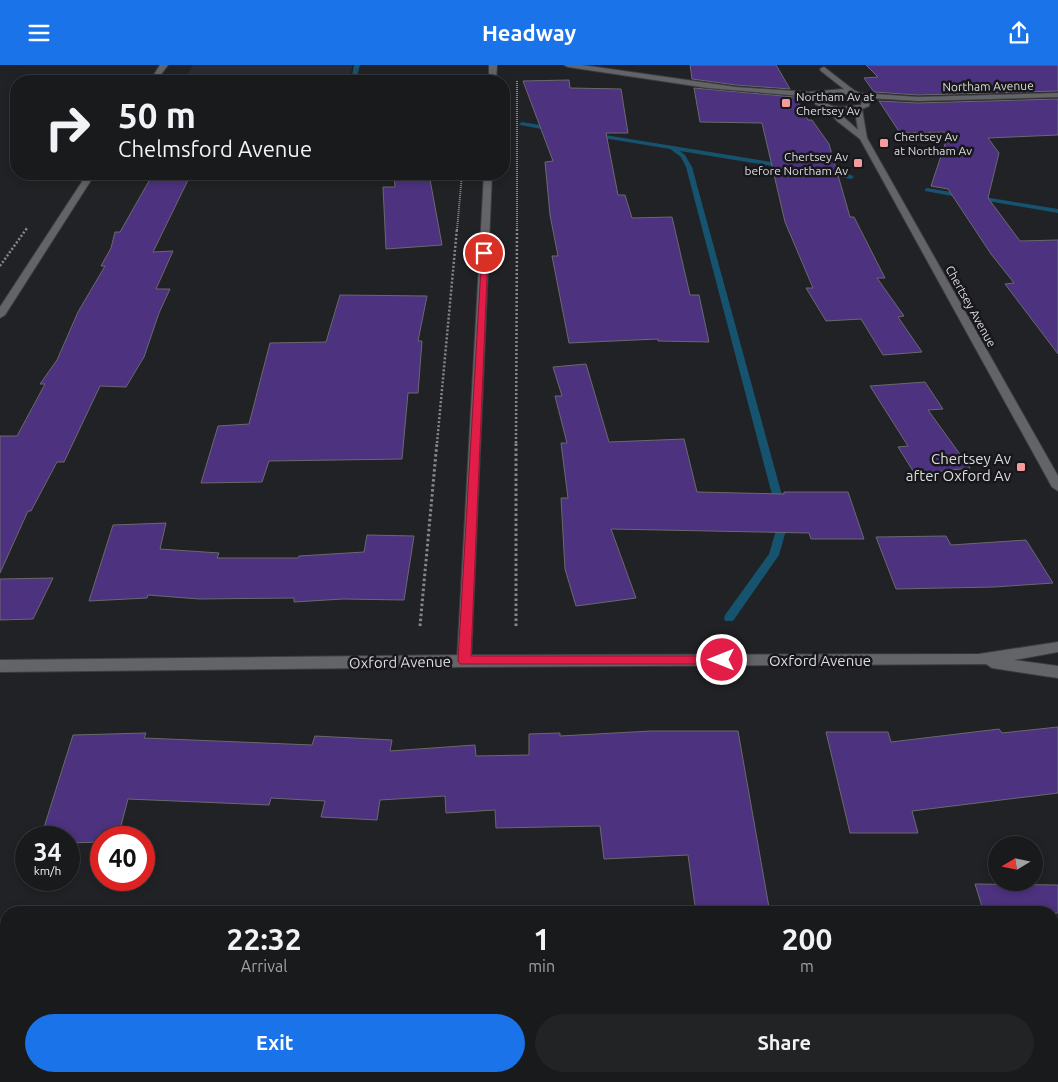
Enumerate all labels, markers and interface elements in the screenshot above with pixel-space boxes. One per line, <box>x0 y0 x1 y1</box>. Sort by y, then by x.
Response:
icon: menu <box>25 19 53 47</box>
icon: share <box>1005 19 1033 47</box>
text: Headway <box>482 20 576 45</box>
street label: Northam Avenue <box>942 79 1034 93</box>
place label: Northam Av at Chertsey Av <box>796 90 874 117</box>
icon: right <box>35 95 100 160</box>
text: 50 m <box>118 95 196 135</box>
marker: Northam Av at Chertsey Av <box>780 97 792 109</box>
place label: Chertsey Av at Northam Av <box>894 130 972 157</box>
text: Chelmsford Avenue <box>118 136 312 161</box>
marker: Chertsey Av at Northam Av <box>878 137 890 149</box>
place label: Chertsey Av before Northam Av <box>744 150 848 177</box>
marker: Chertsey Av before Northam Av <box>852 157 864 169</box>
pin <box>463 232 505 274</box>
icon: arrive <box>470 239 498 267</box>
street label: Chertsey Avenue <box>943 263 999 349</box>
place label: Chertsey Av after Oxford Av <box>906 450 1012 484</box>
marker: Chertsey Av after Oxford Av <box>1015 461 1027 473</box>
position arrow <box>695 633 747 685</box>
street label: Oxford Avenue <box>769 652 871 669</box>
street label: Oxford Avenue <box>349 653 451 671</box>
speed limit sign: 40 <box>90 826 155 891</box>
north arrow <box>988 836 1042 891</box>
map controls <box>988 836 1043 891</box>
text: 34 <box>33 838 62 866</box>
text: km/h <box>34 864 61 877</box>
text: 22:32 <box>227 922 302 956</box>
text: 1 <box>533 922 550 956</box>
text: 200 <box>782 922 832 956</box>
text: Arrival <box>241 957 287 975</box>
text: min <box>528 957 555 975</box>
text: m <box>800 957 814 975</box>
button: Exit <box>25 1014 525 1072</box>
button: Share <box>535 1014 1034 1072</box>

